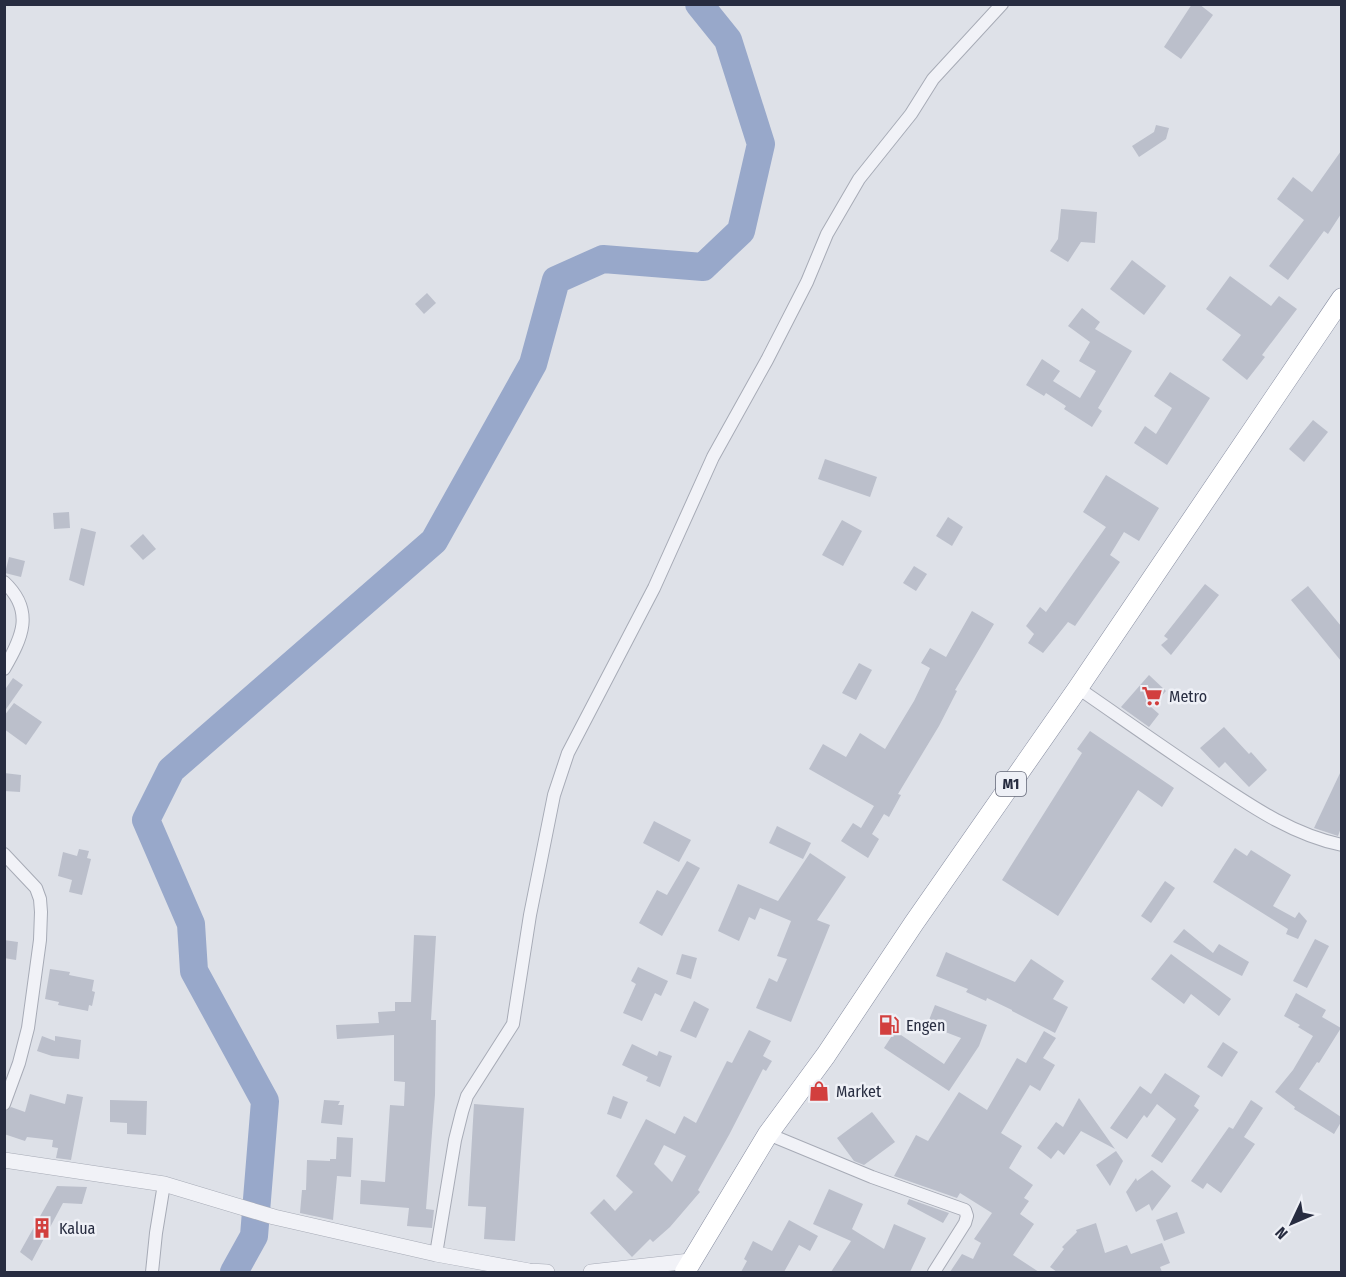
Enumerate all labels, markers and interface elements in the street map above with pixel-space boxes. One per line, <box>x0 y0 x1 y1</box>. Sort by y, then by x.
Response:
supermarket icon: Metro <box>1140 684 1164 708</box>
place label: Metro <box>1169 687 1207 706</box>
road number: M1 <box>996 772 1026 796</box>
fuel station icon: Engen <box>877 1013 901 1037</box>
place label: Engen <box>906 1016 945 1035</box>
shop icon: Market <box>807 1079 831 1103</box>
place label: Market <box>836 1082 882 1101</box>
north arrow <box>1262 1193 1322 1253</box>
building icon: Kalua <box>30 1216 54 1240</box>
place label: Kalua <box>59 1219 96 1238</box>
text: N <box>1271 1223 1292 1243</box>

